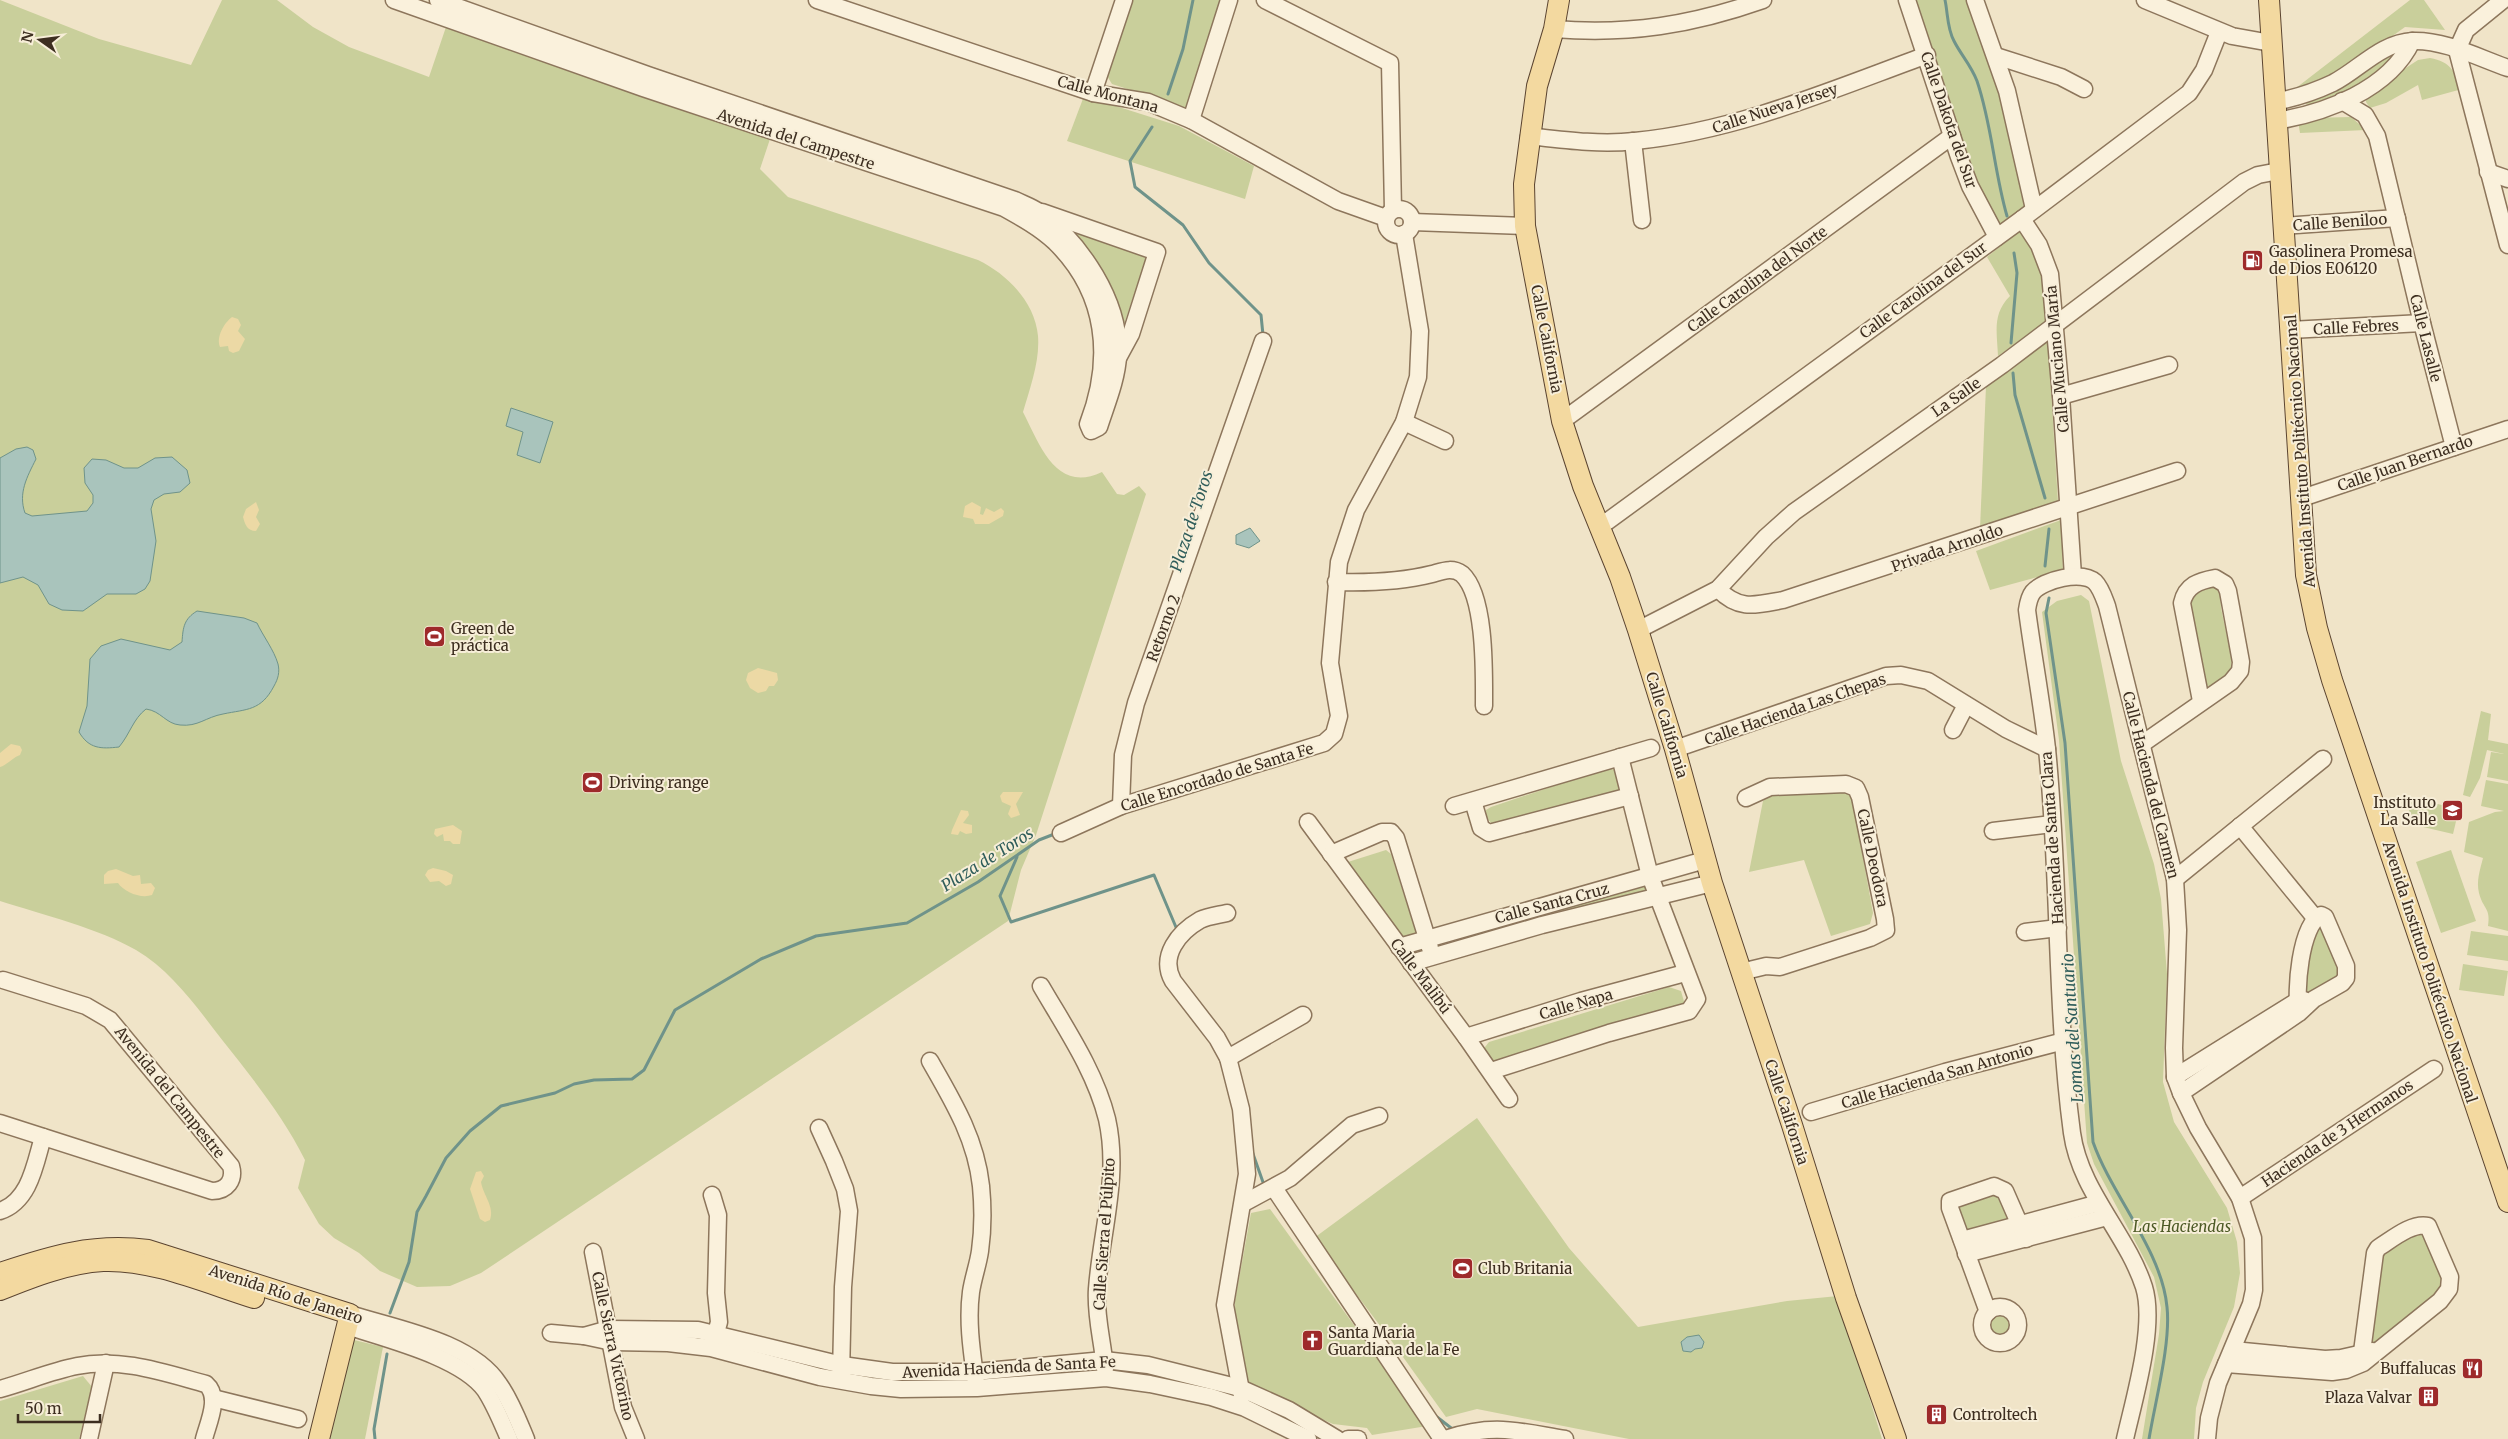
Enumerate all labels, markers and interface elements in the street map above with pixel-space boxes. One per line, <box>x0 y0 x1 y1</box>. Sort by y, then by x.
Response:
north arrow <box>15 15 65 65</box>
text: N <box>17 29 37 44</box>
street label: Calle Dakota del Sur <box>1917 49 1981 191</box>
street label: Calle Montana <box>1055 71 1161 117</box>
street label: Calle Nueva Jersey <box>1710 79 1840 137</box>
street label: Avenida del Campestre <box>714 104 877 173</box>
street label: Calle Beniloo <box>2292 209 2388 235</box>
street label: Calle Carolina del Norte <box>1683 222 1831 336</box>
street label: Calle Carolina del Sur <box>1856 237 1991 343</box>
place label: Gasolinera Promesa de Dios E06120 <box>2269 242 2413 278</box>
fuel station icon: Gasolinera Promesa de Dios E06120 <box>2241 248 2265 272</box>
street label: Calle California <box>1527 283 1567 395</box>
street label: Calle Muciano María <box>2041 285 2073 433</box>
street label: Calle Lasalle <box>2406 292 2446 384</box>
street label: Avenida Instituto Politécnico Nacional <box>2281 313 2319 589</box>
street label: Calle Febres <box>2313 315 2399 339</box>
street label: La Salle <box>1928 373 1984 421</box>
street label: Calle Juan Bernardo <box>2335 431 2475 495</box>
water label: Plaza de Toros <box>1165 468 1217 574</box>
street label: Privada Arnoldo <box>1889 520 2006 576</box>
street label: Retorno 2 <box>1142 592 1184 664</box>
place label: Green de práctica <box>451 619 515 655</box>
sports icon: Green de práctica <box>423 625 447 649</box>
street label: Calle Hacienda Las Chepas <box>1702 669 1888 749</box>
street label: Calle California <box>1642 670 1692 780</box>
street label: Calle Hacienda del Carmen <box>2119 689 2183 881</box>
street label: Calle Encordado de Santa Fe <box>1118 739 1316 815</box>
street label: Hacienda de Santa Clara <box>2036 751 2068 925</box>
sports icon: Driving range <box>581 770 605 794</box>
place label: Driving range <box>609 773 709 792</box>
place label: Instituto La Salle <box>2373 793 2436 829</box>
school or university icon: Instituto La Salle <box>2440 799 2464 823</box>
street label: Calle Deodora <box>1853 807 1893 909</box>
water label: Plaza de Toros <box>937 823 1037 895</box>
street label: Avenida Instituto Politécnico Nacional <box>2378 838 2481 1106</box>
street label: Calle Santa Cruz <box>1493 879 1611 927</box>
street label: Calle Malibú <box>1386 935 1456 1017</box>
water label: Lomas del Santuario <box>2057 953 2087 1103</box>
street label: Calle Napa <box>1537 984 1615 1024</box>
street label: Avenida del Campestre <box>110 1021 229 1162</box>
street label: Calle Hacienda San Antonio <box>1839 1039 2035 1112</box>
street label: Calle California <box>1761 1057 1813 1167</box>
street label: Hacienda de 3 Hermanos <box>2258 1075 2416 1191</box>
street label: Calle Sierra el Púlpito <box>1089 1157 1119 1311</box>
park label: Las Haciendas <box>2133 1217 2231 1236</box>
sports icon: Club Britania <box>1450 1256 1474 1280</box>
place label: Club Britania <box>1478 1259 1572 1278</box>
street label: Avenida Río de Janeiro <box>206 1260 365 1328</box>
street label: Calle Sierra Victorino <box>588 1270 638 1422</box>
place label: Santa Maria Guardiana de la Fe <box>1328 1323 1459 1359</box>
church icon: Santa Maria Guardiana de la Fe <box>1300 1329 1324 1353</box>
street label: Avenida Hacienda de Santa Fe <box>901 1352 1116 1382</box>
restaurant icon: Buffalucas <box>2460 1356 2484 1380</box>
place label: Buffalucas <box>2380 1359 2456 1378</box>
building icon: Plaza Valvar <box>2416 1385 2440 1409</box>
place label: Plaza Valvar <box>2325 1388 2412 1407</box>
scale bar <box>18 1392 100 1424</box>
text: 50 m <box>25 1399 62 1418</box>
building icon: Controltech <box>1925 1402 1949 1426</box>
place label: Controltech <box>1953 1405 2037 1424</box>

